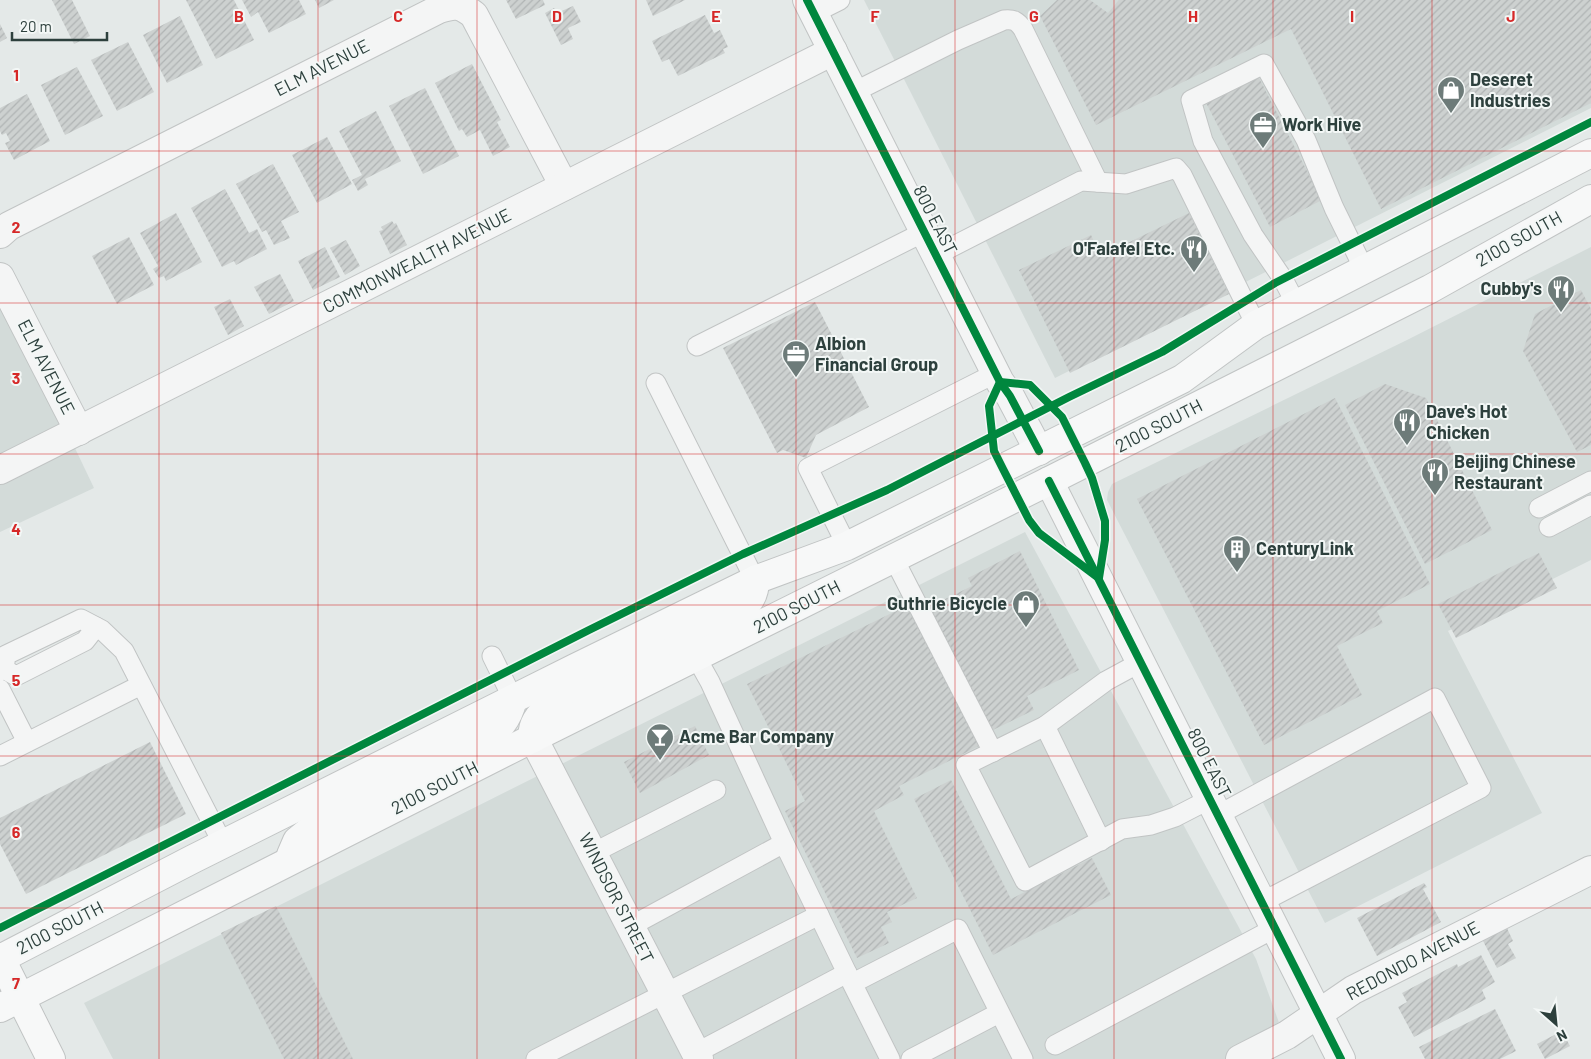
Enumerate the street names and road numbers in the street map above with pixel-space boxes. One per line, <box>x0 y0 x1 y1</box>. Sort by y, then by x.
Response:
street label: ELM AVENUE <box>270 34 373 100</box>
street label: 800 EAST <box>909 181 963 258</box>
street label: COMMONWEALTH AVENUE <box>319 203 515 317</box>
street label: 2100 SOUTH <box>1472 205 1565 271</box>
street label: ELM AVENUE <box>14 315 80 418</box>
street label: 2100 SOUTH <box>1111 394 1206 456</box>
street label: 2100 SOUTH <box>749 575 844 637</box>
street label: 800 EAST <box>1183 724 1237 801</box>
street label: 2100 SOUTH <box>387 756 482 818</box>
street label: WINDSOR STREET <box>575 829 659 966</box>
street label: 2100 SOUTH <box>12 896 107 958</box>
street label: REDONDO AVENUE <box>1342 916 1483 1005</box>

